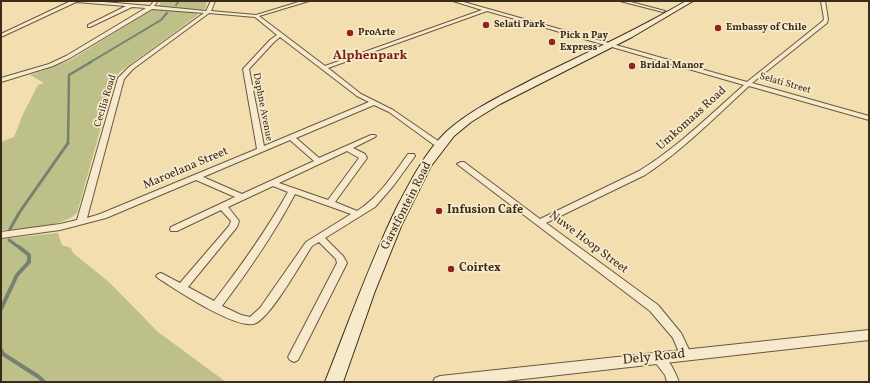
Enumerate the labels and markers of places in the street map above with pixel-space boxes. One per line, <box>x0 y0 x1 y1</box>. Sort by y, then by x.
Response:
place label: Selati Park <box>494 19 545 31</box>
marker: Selati Park <box>481 20 491 30</box>
place label: Embassy of Chile <box>726 22 807 34</box>
marker: Embassy of Chile <box>713 23 723 33</box>
place label: ProArte <box>358 27 395 39</box>
marker: ProArte <box>345 28 355 38</box>
place label: Pick n Pay Express <box>560 30 608 54</box>
marker: Pick n Pay Express <box>547 37 557 47</box>
place label: Bridal Manor <box>640 60 704 72</box>
marker: Bridal Manor <box>627 61 637 71</box>
place label: Infusion Cafe <box>447 204 523 218</box>
marker: Infusion Cafe <box>434 206 444 216</box>
place label: Coirtex <box>459 262 501 276</box>
marker: Coirtex <box>446 264 456 274</box>

